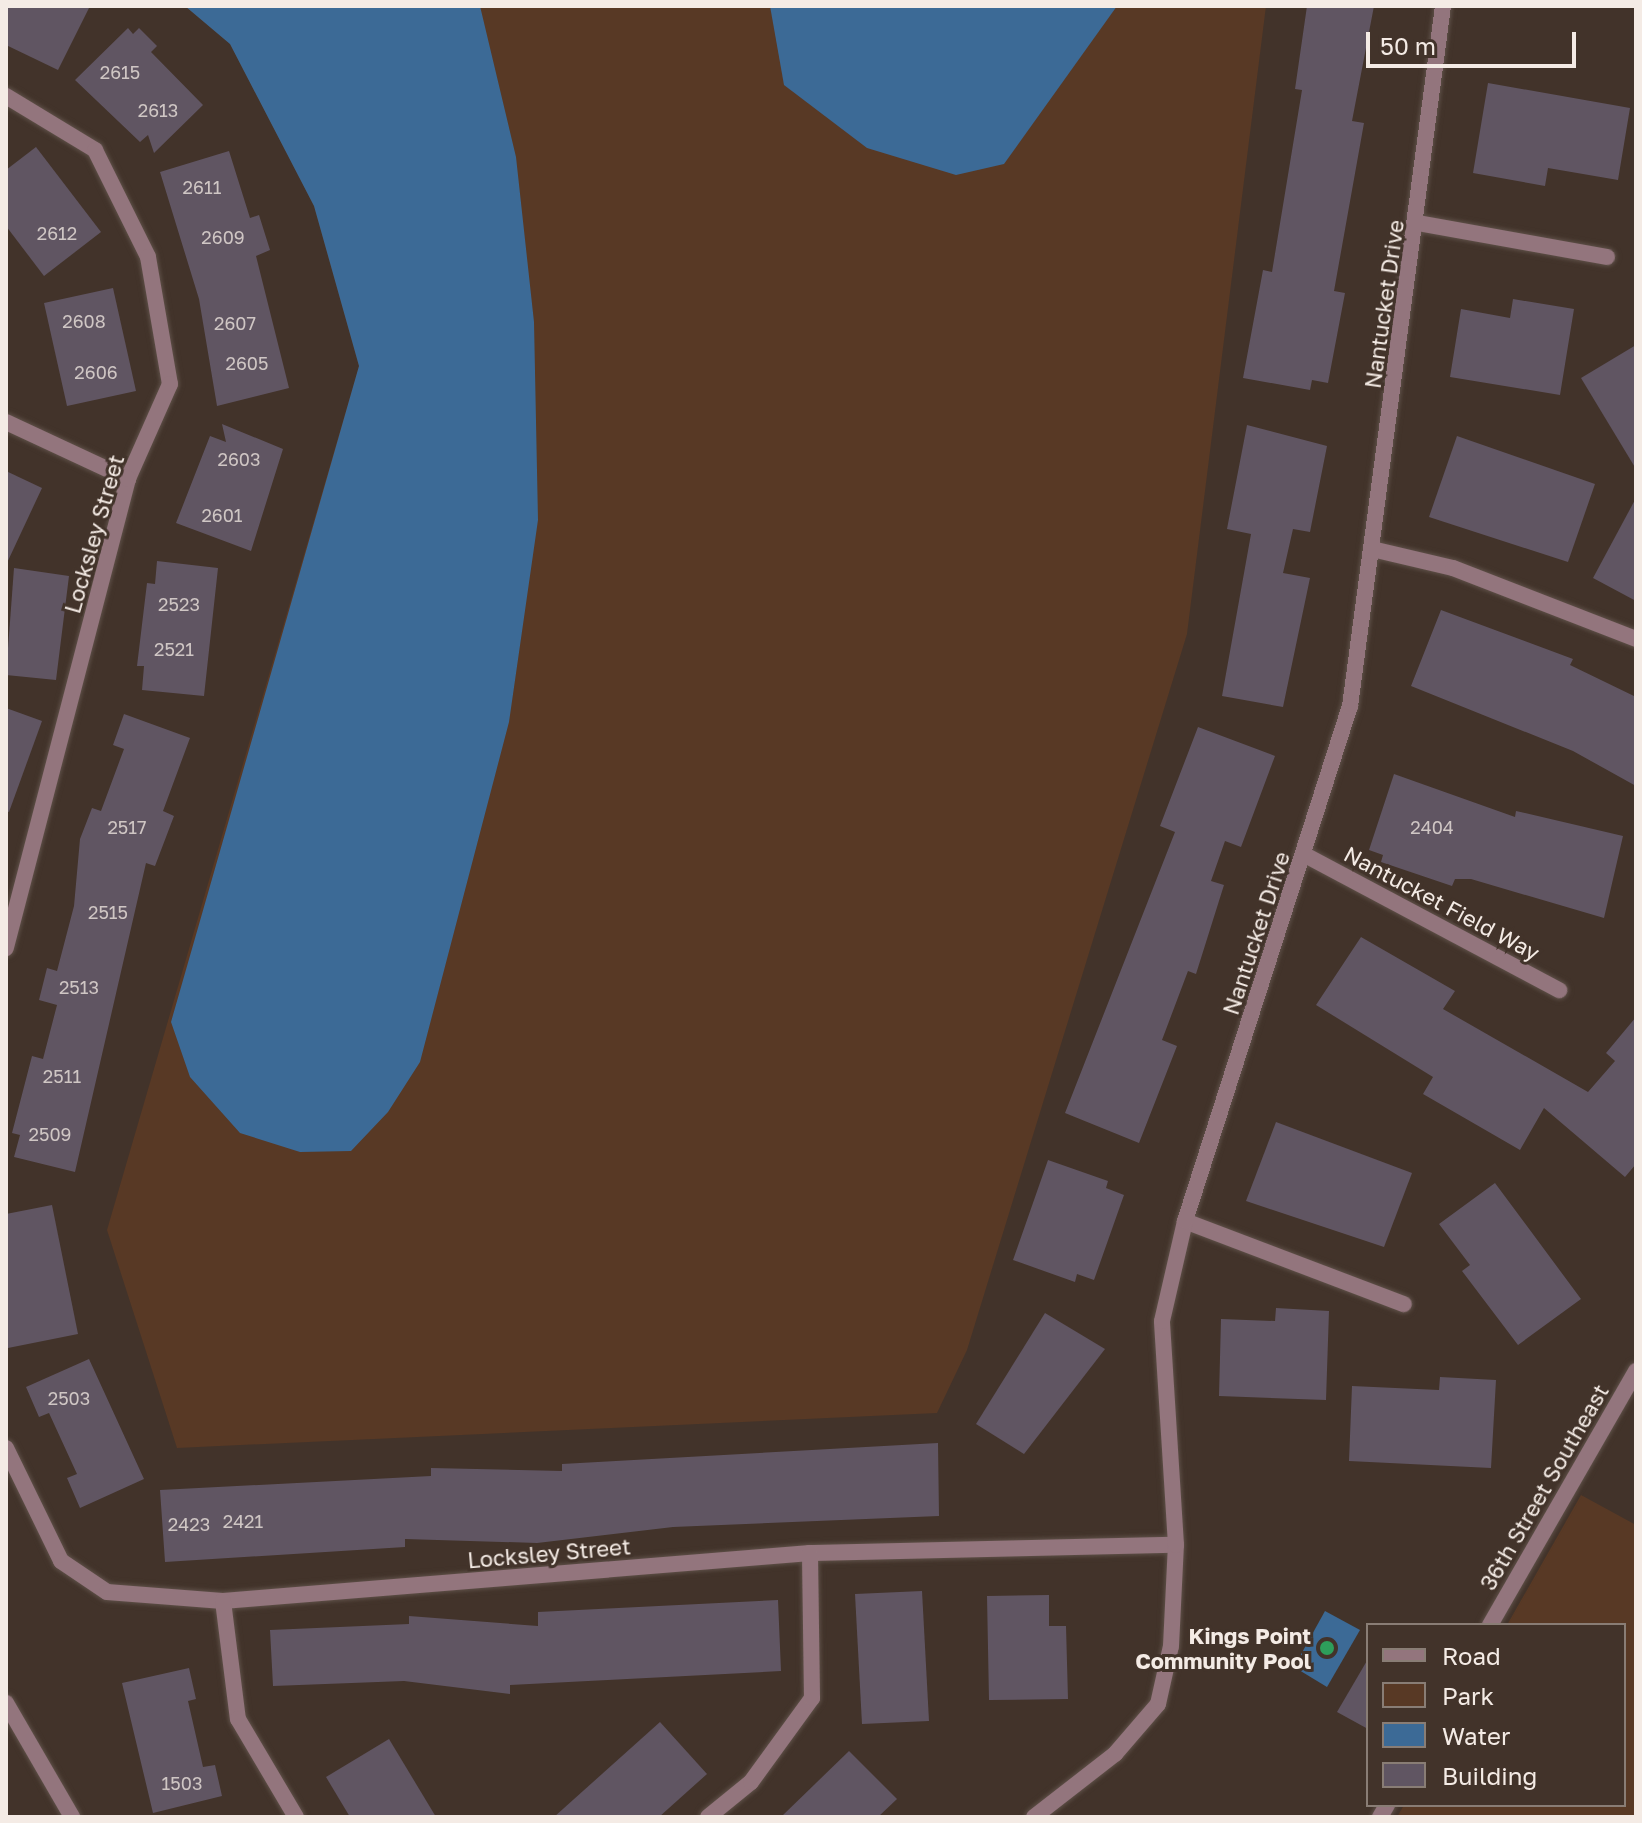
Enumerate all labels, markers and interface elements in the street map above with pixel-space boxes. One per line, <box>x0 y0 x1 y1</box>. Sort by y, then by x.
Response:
scale bar <box>1370 16 1580 66</box>
text: 50 m <box>1380 31 1436 60</box>
house number: 2615 <box>100 61 140 83</box>
house number: 2613 <box>138 99 178 121</box>
house number: 2611 <box>183 176 221 198</box>
street label: Nantucket Drive <box>1359 218 1409 390</box>
house number: 2612 <box>37 222 77 244</box>
house number: 2609 <box>201 226 245 248</box>
house number: 2608 <box>62 310 106 332</box>
house number: 2607 <box>214 312 256 334</box>
house number: 2605 <box>226 352 268 374</box>
house number: 2606 <box>74 361 118 383</box>
house number: 2603 <box>217 448 261 470</box>
street label: Locksley Street <box>59 452 129 616</box>
house number: 2601 <box>201 504 243 526</box>
house number: 2523 <box>158 593 200 615</box>
house number: 2521 <box>154 638 194 660</box>
house number: 2517 <box>107 816 147 838</box>
house number: 2404 <box>1410 816 1454 838</box>
street label: Nantucket Field Way <box>1340 840 1544 966</box>
street label: Nantucket Drive <box>1217 848 1295 1018</box>
house number: 2515 <box>88 901 128 923</box>
house number: 2513 <box>59 976 99 998</box>
house number: 2511 <box>43 1065 81 1087</box>
house number: 2509 <box>29 1123 71 1145</box>
street label: 36th Street Southeast <box>1474 1379 1614 1595</box>
house number: 2503 <box>48 1387 90 1409</box>
house number: 2421 <box>223 1510 263 1532</box>
house number: 2423 <box>168 1513 210 1535</box>
street label: Locksley Street <box>466 1533 632 1573</box>
place label: Kings Point Community Pool <box>1135 1622 1311 1674</box>
legend <box>1366 1623 1626 1807</box>
marker: Kings Point Community Pool <box>1318 1639 1336 1657</box>
text: Road <box>1442 1641 1501 1670</box>
text: Park <box>1442 1681 1494 1710</box>
text: Water <box>1442 1721 1510 1750</box>
text: Building <box>1442 1761 1537 1790</box>
house number: 1503 <box>162 1772 202 1794</box>

